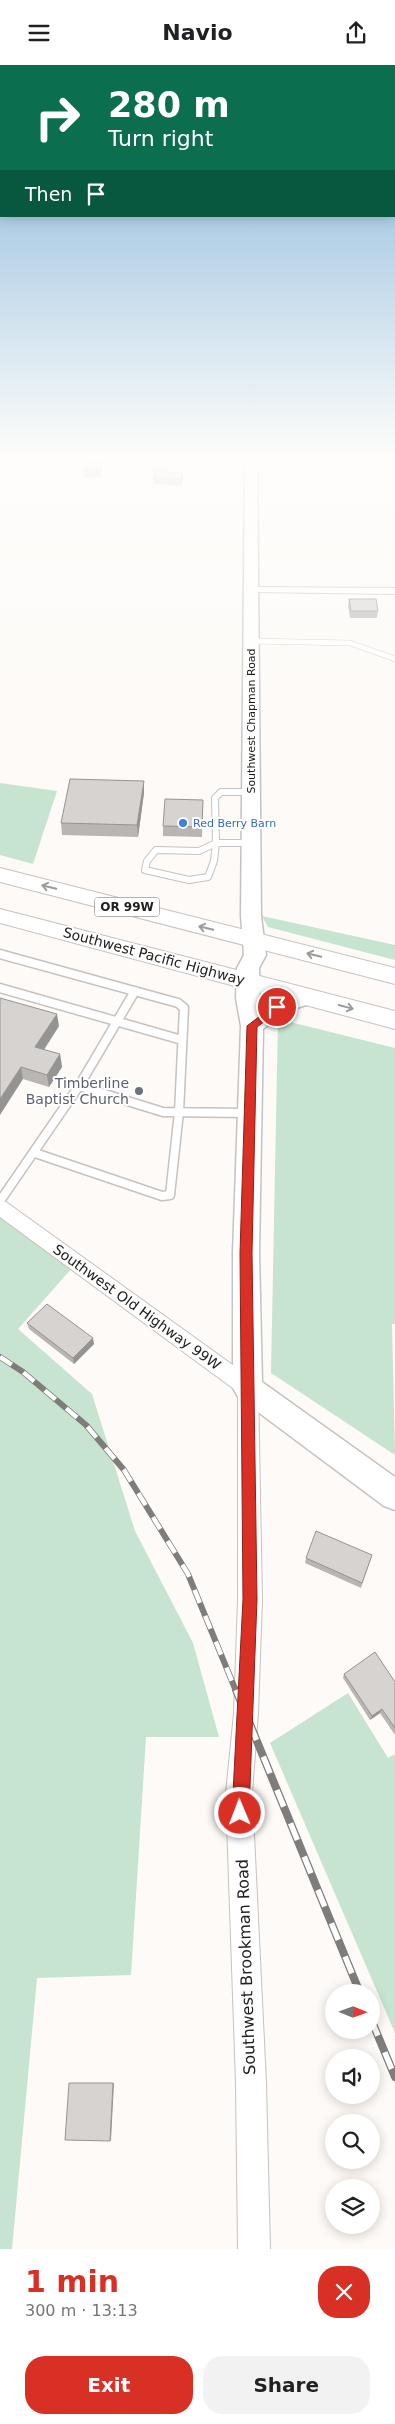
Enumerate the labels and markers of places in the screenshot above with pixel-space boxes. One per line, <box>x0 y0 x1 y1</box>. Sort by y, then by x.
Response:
marker: Red Berry Barn <box>177 817 189 829</box>
place label: Red Berry Barn <box>193 817 276 830</box>
pin <box>256 986 298 1028</box>
place label: Timberline Baptist Church <box>26 1075 129 1107</box>
marker: Timberline Baptist Church <box>133 1085 145 1097</box>

